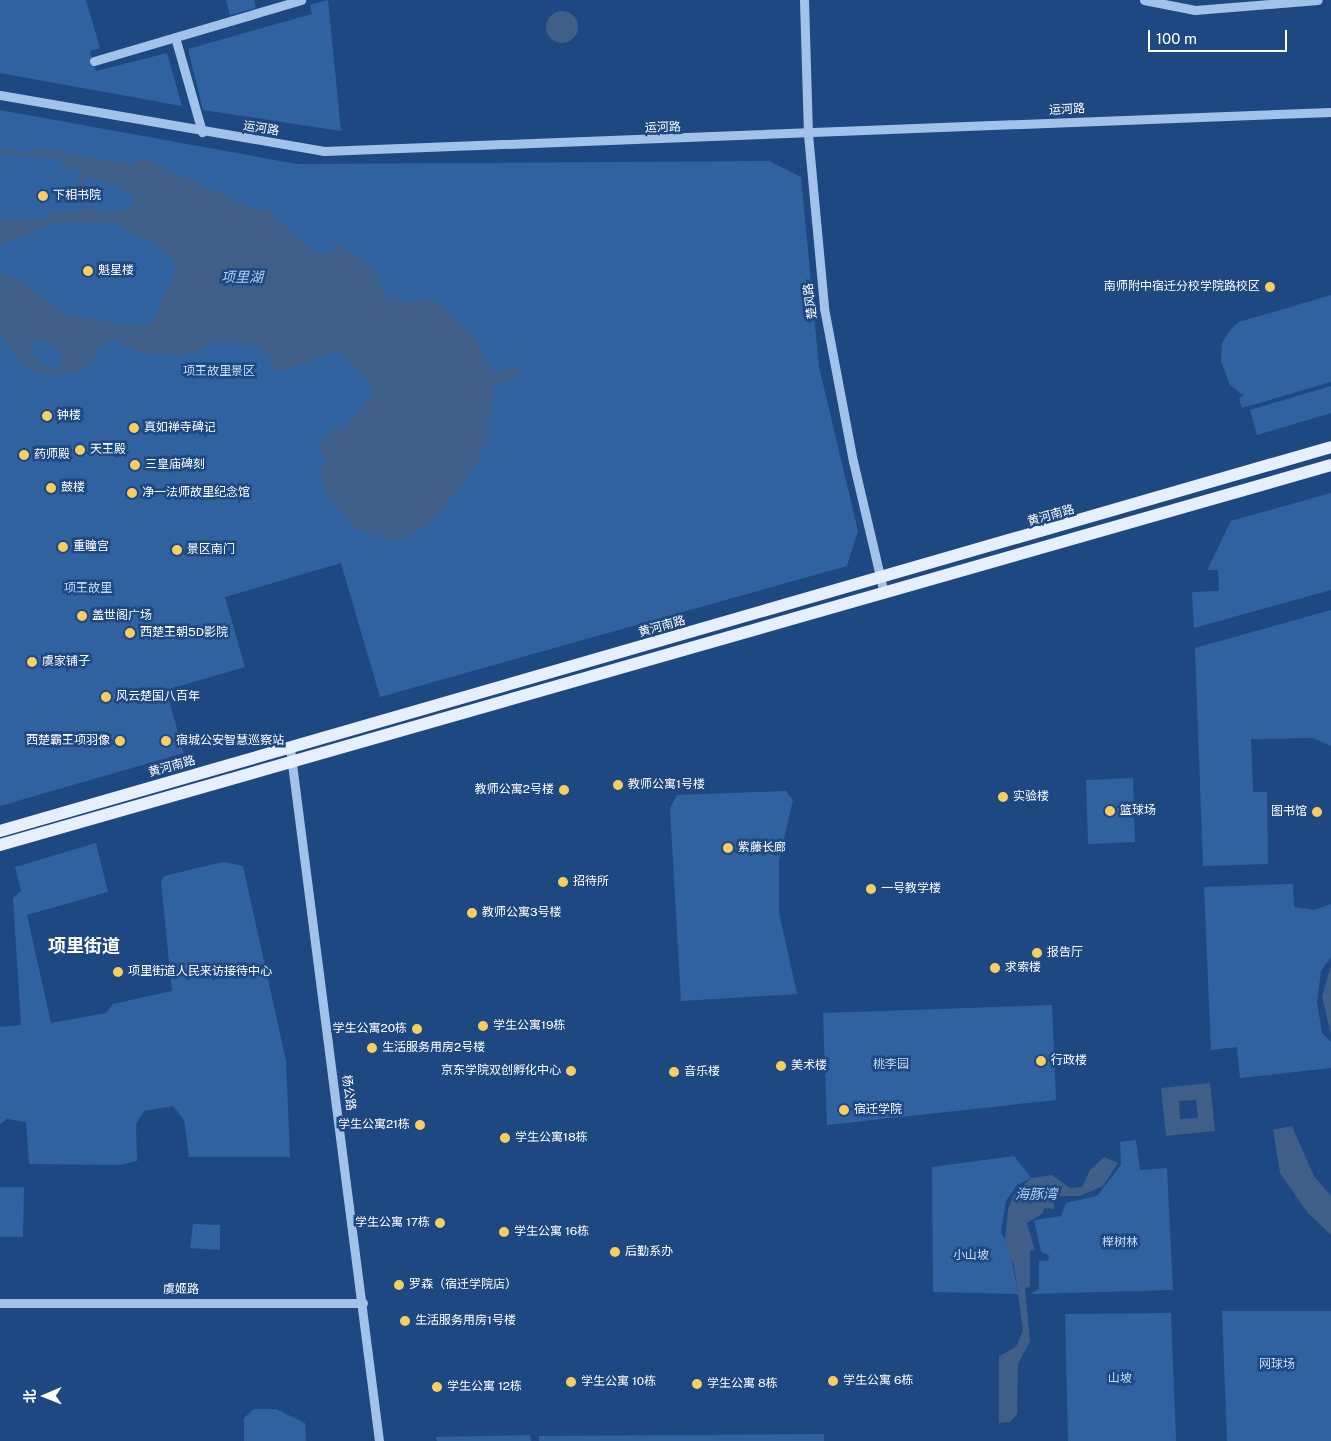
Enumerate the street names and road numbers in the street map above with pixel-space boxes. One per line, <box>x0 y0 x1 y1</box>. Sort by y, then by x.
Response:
street label: 运河路 <box>1049 102 1085 118</box>
street label: 运河路 <box>242 119 280 139</box>
street label: 运河路 <box>645 120 681 136</box>
street label: 楚风路 <box>802 282 820 320</box>
street label: 黄河南路 <box>1026 502 1076 530</box>
street label: 黄河南路 <box>637 613 687 641</box>
street label: 黄河南路 <box>147 753 197 781</box>
street label: 杨公路 <box>338 1074 358 1112</box>
street label: 虞姬路 <box>163 1283 199 1297</box>

